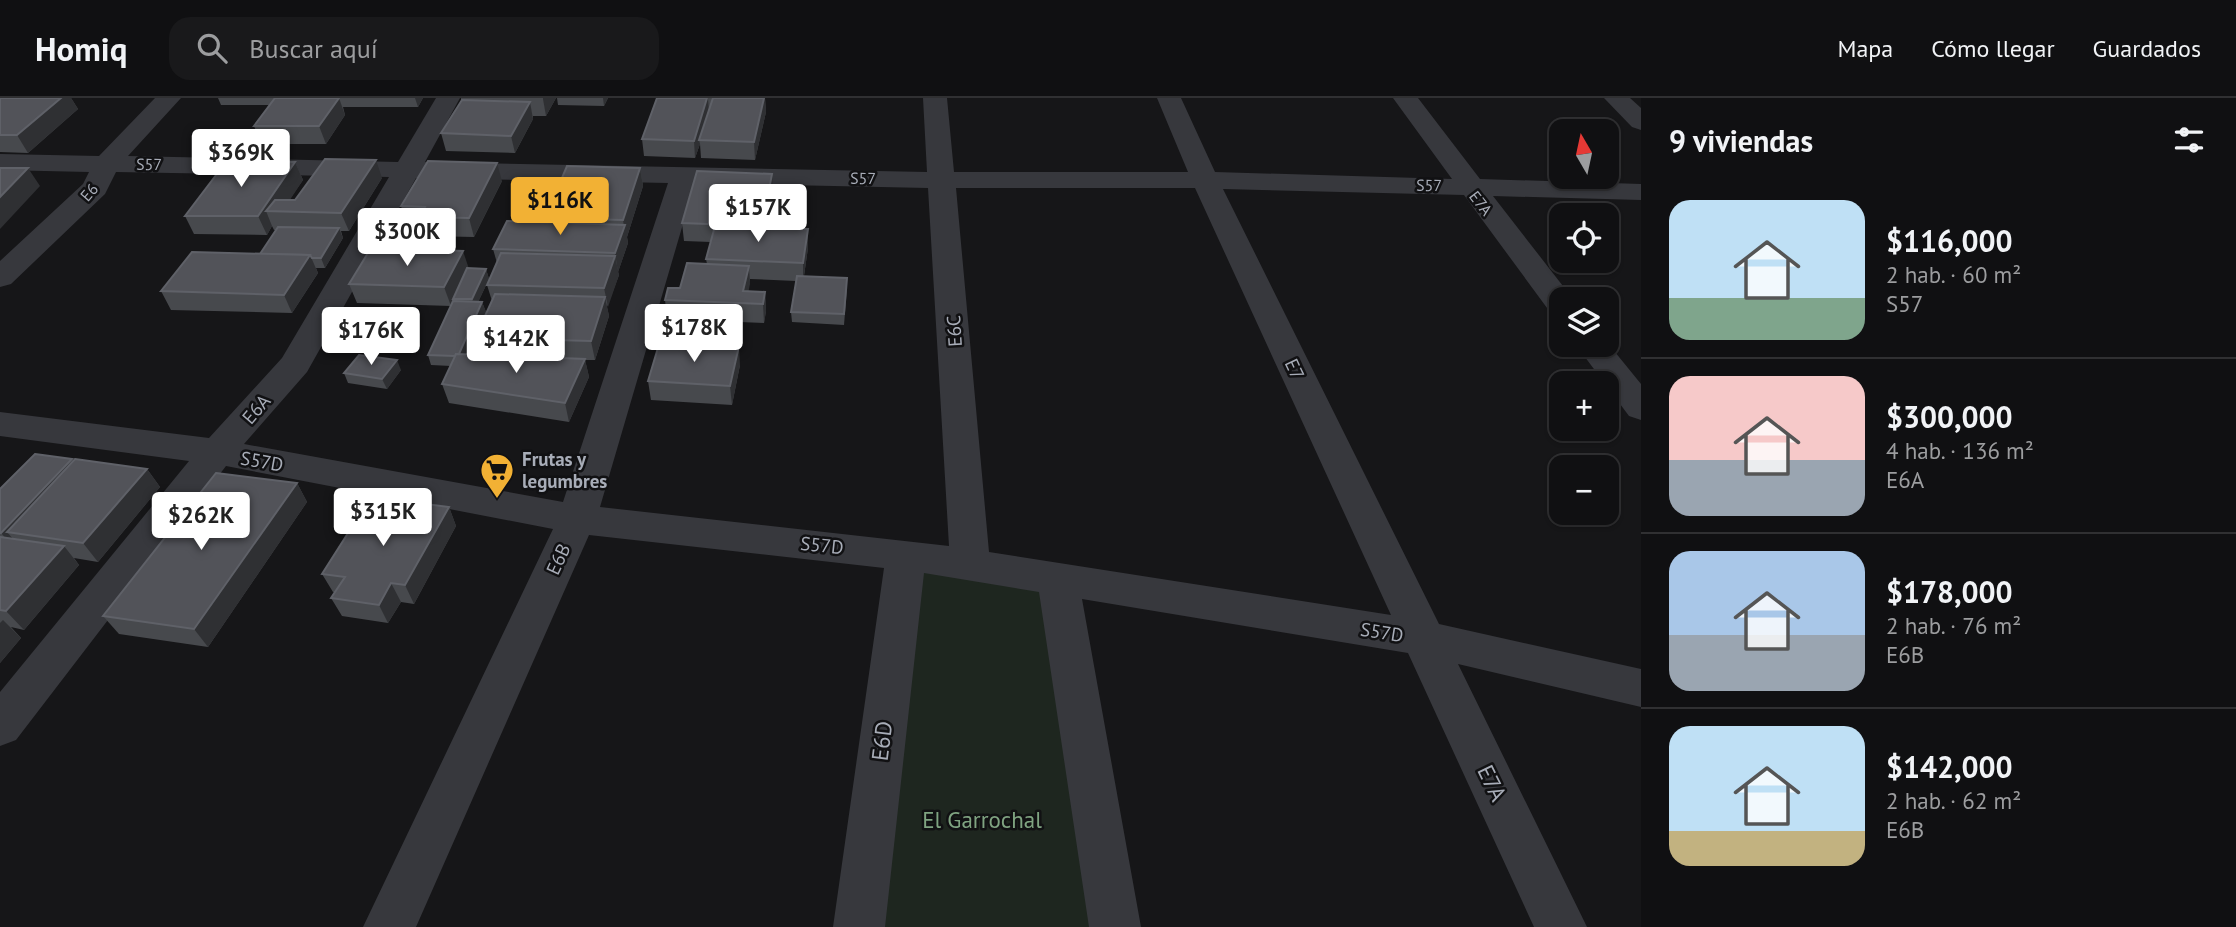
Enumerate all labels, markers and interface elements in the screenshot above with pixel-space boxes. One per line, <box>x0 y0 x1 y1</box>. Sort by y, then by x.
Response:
search box <box>169 17 659 80</box>
text: Homiq <box>35 27 127 70</box>
icon: search <box>193 29 231 67</box>
text: Buscar aquí <box>249 32 378 65</box>
text: Mapa <box>1837 33 1893 64</box>
text: Cómo llegar <box>1931 33 2055 64</box>
text: Guardados <box>2093 33 2201 64</box>
north arrow <box>1549 119 1619 189</box>
map controls <box>1549 119 1619 525</box>
text: 9 viviendas <box>1669 121 1813 160</box>
icon: filters <box>2170 121 2208 159</box>
pin: $369K <box>192 130 290 189</box>
text: $369K <box>208 137 274 166</box>
street label: S57 <box>136 154 162 174</box>
street label: S57 <box>850 168 876 188</box>
street label: S57 <box>1416 175 1442 195</box>
pin: $116K <box>511 178 609 237</box>
street label: E6 <box>76 179 102 205</box>
pin: $157K <box>709 184 807 244</box>
text: $116K <box>527 185 593 214</box>
street label: E7A <box>1465 187 1497 220</box>
text: $157K <box>725 192 791 221</box>
button: locate <box>1549 203 1619 273</box>
pin: $300K <box>358 208 456 268</box>
text: $300K <box>374 216 440 245</box>
text: $116,000 <box>1886 221 2013 260</box>
icon: home <box>1725 228 1809 312</box>
text: 2 hab. · 60 m² <box>1886 260 2021 289</box>
button: layers <box>1549 287 1619 357</box>
text: S57 <box>1886 289 1923 318</box>
pin: $178K <box>645 304 743 364</box>
pin: $176K <box>322 308 420 367</box>
text: $178K <box>661 312 727 341</box>
street label: E6C <box>941 314 967 347</box>
text: $176K <box>338 315 404 344</box>
pin: $142K <box>467 316 565 375</box>
text: $142K <box>483 323 549 352</box>
street label: E7 <box>1280 355 1310 383</box>
button: + <box>1549 371 1619 441</box>
street label: E6A <box>237 389 275 429</box>
text: $300,000 <box>1886 397 2013 436</box>
icon: home <box>1725 404 1809 488</box>
text: 4 hab. · 136 m² <box>1886 436 2034 465</box>
street label: S57D <box>239 445 285 477</box>
place label: Frutas y legumbres <box>522 447 607 493</box>
supermarket icon: Frutas y legumbres <box>478 451 516 500</box>
button: − <box>1549 455 1619 525</box>
text: E6A <box>1886 465 1924 494</box>
pin: $315K <box>334 489 432 548</box>
pin: $262K <box>152 492 250 552</box>
text: $315K <box>350 496 416 525</box>
text: $262K <box>168 500 234 529</box>
street label: S57D <box>799 531 845 559</box>
street label: E6B <box>540 540 576 578</box>
text: $178,000 <box>1886 572 2013 611</box>
icon: home <box>1725 579 1809 663</box>
text: 2 hab. · 76 m² <box>1886 611 2021 640</box>
street label: S57D <box>1359 617 1405 647</box>
text: E6B <box>1886 640 1924 669</box>
street label: E6D <box>865 719 898 763</box>
text: $142,000 <box>1886 747 2013 786</box>
icon: home <box>1725 754 1809 838</box>
street label: E7A <box>1471 760 1514 806</box>
text: 2 hab. · 62 m² <box>1886 786 2021 815</box>
park label: El Garrochal <box>922 805 1042 834</box>
text: E6B <box>1886 815 1924 844</box>

